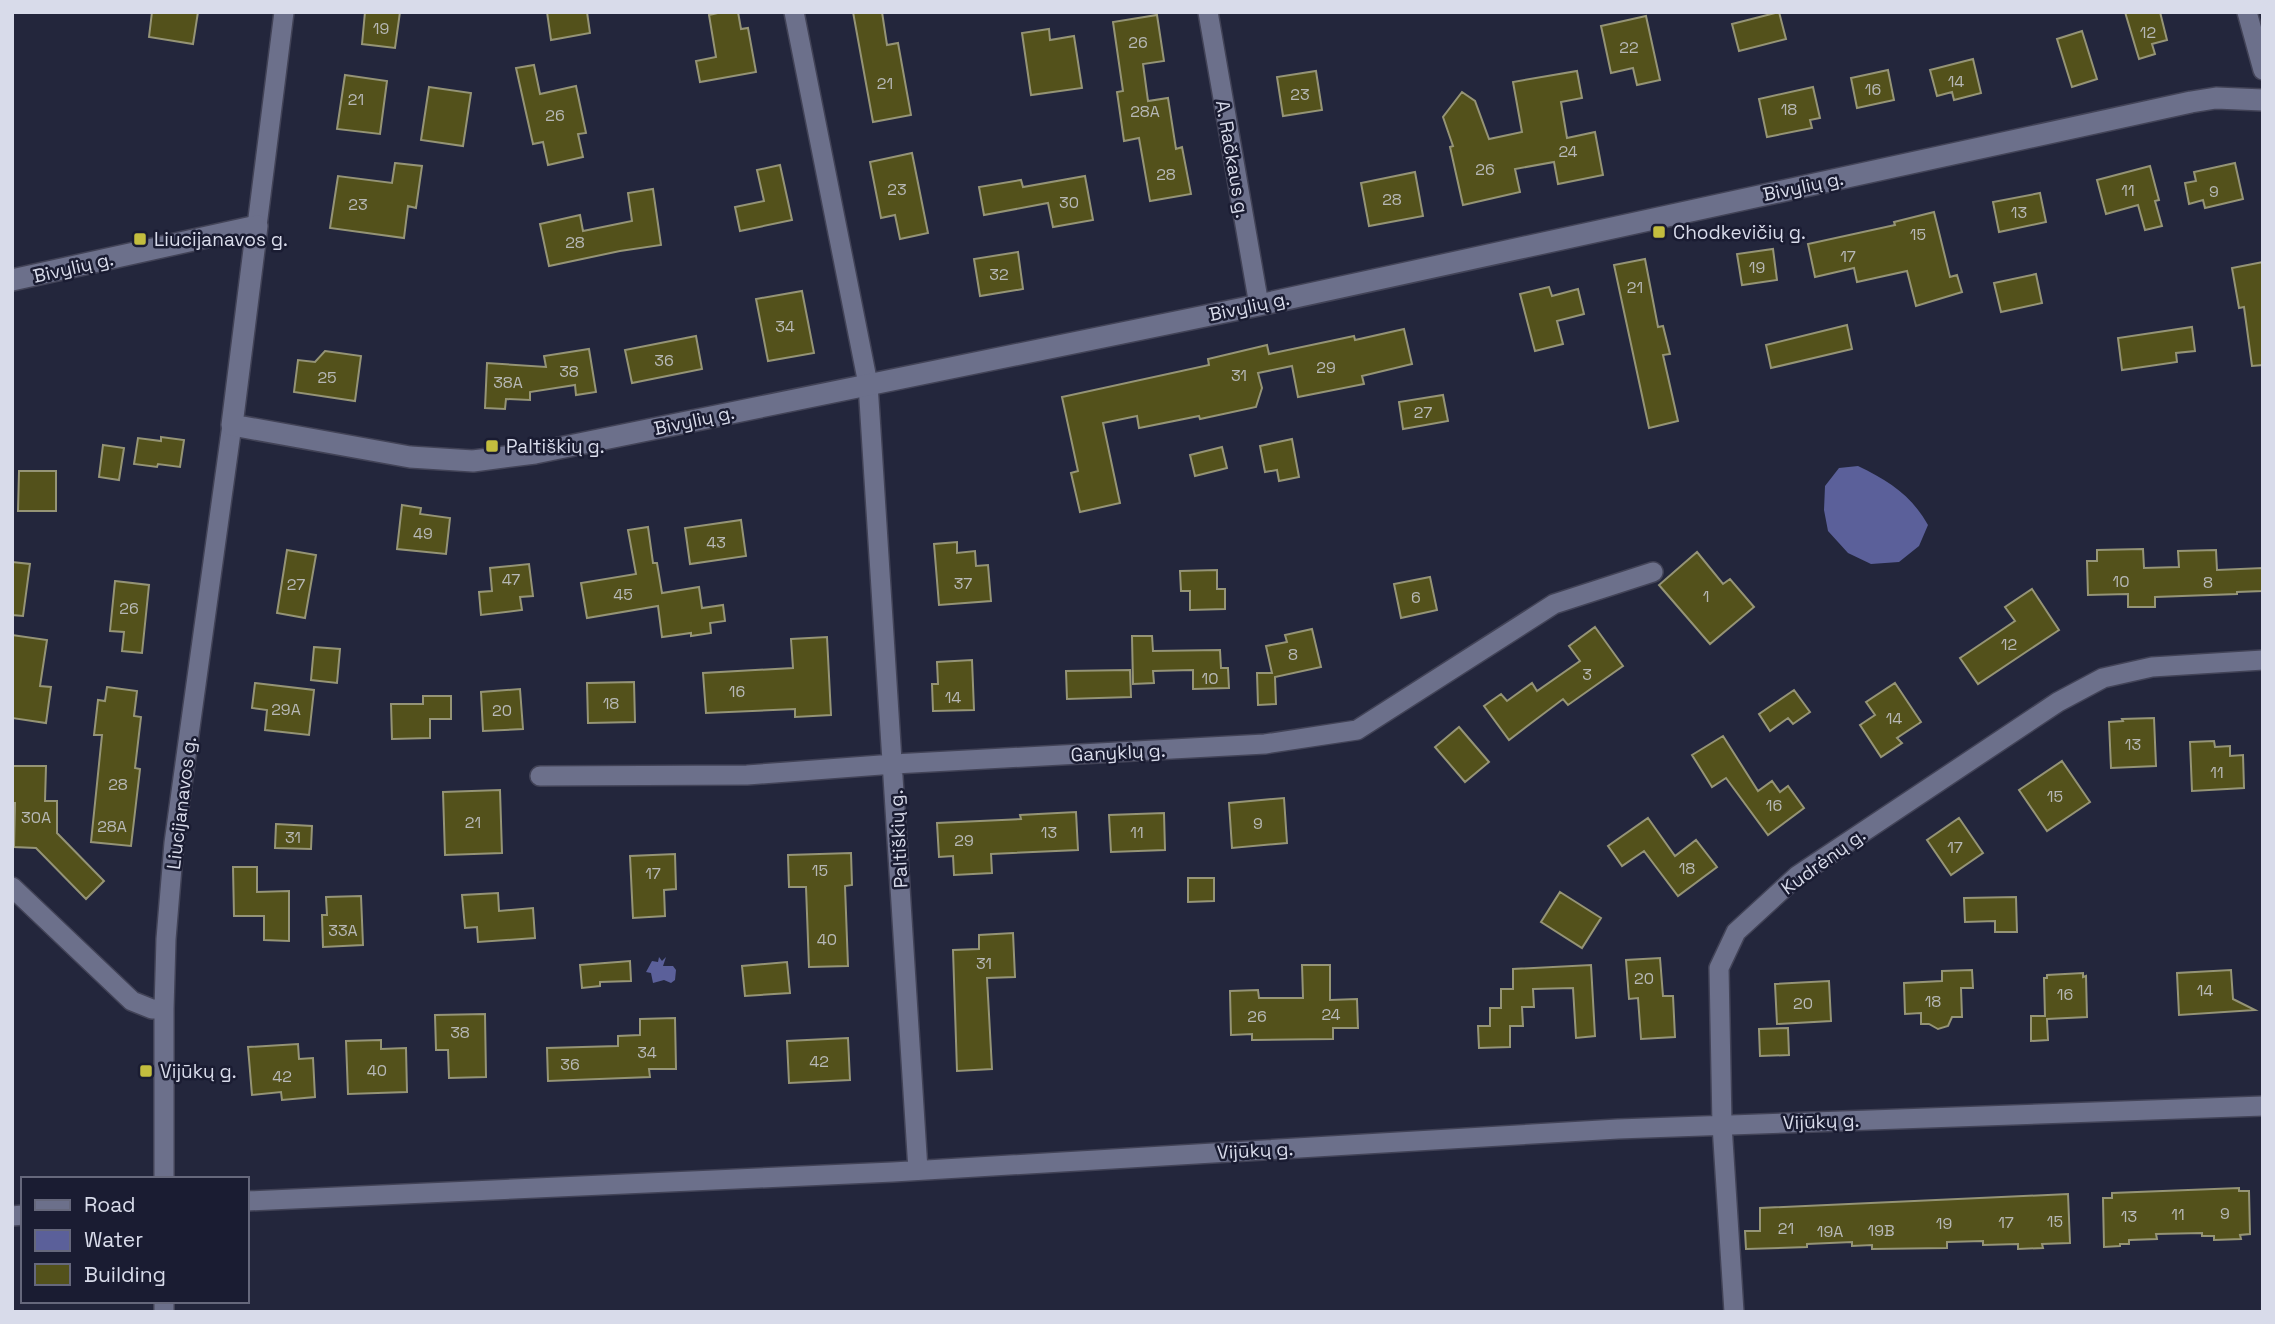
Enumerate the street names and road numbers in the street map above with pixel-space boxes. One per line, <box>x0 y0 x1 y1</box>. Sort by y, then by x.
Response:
street label: A. Račkaus g. <box>1210 98 1255 220</box>
street label: Bivylių g. <box>1760 166 1846 207</box>
street label: Bivylių g. <box>30 246 116 289</box>
street label: Bivylių g. <box>1206 286 1292 327</box>
street label: Bivylių g. <box>651 400 737 441</box>
street label: Liucijanavos g. <box>161 735 202 871</box>
street label: Ganyklų g. <box>1070 738 1166 767</box>
street label: Paltiškių g. <box>883 789 914 889</box>
street label: Kudrėnų g. <box>1776 822 1870 900</box>
street label: Vijūkų g. <box>1782 1108 1860 1135</box>
street label: Vijūkų g. <box>1216 1136 1294 1165</box>

